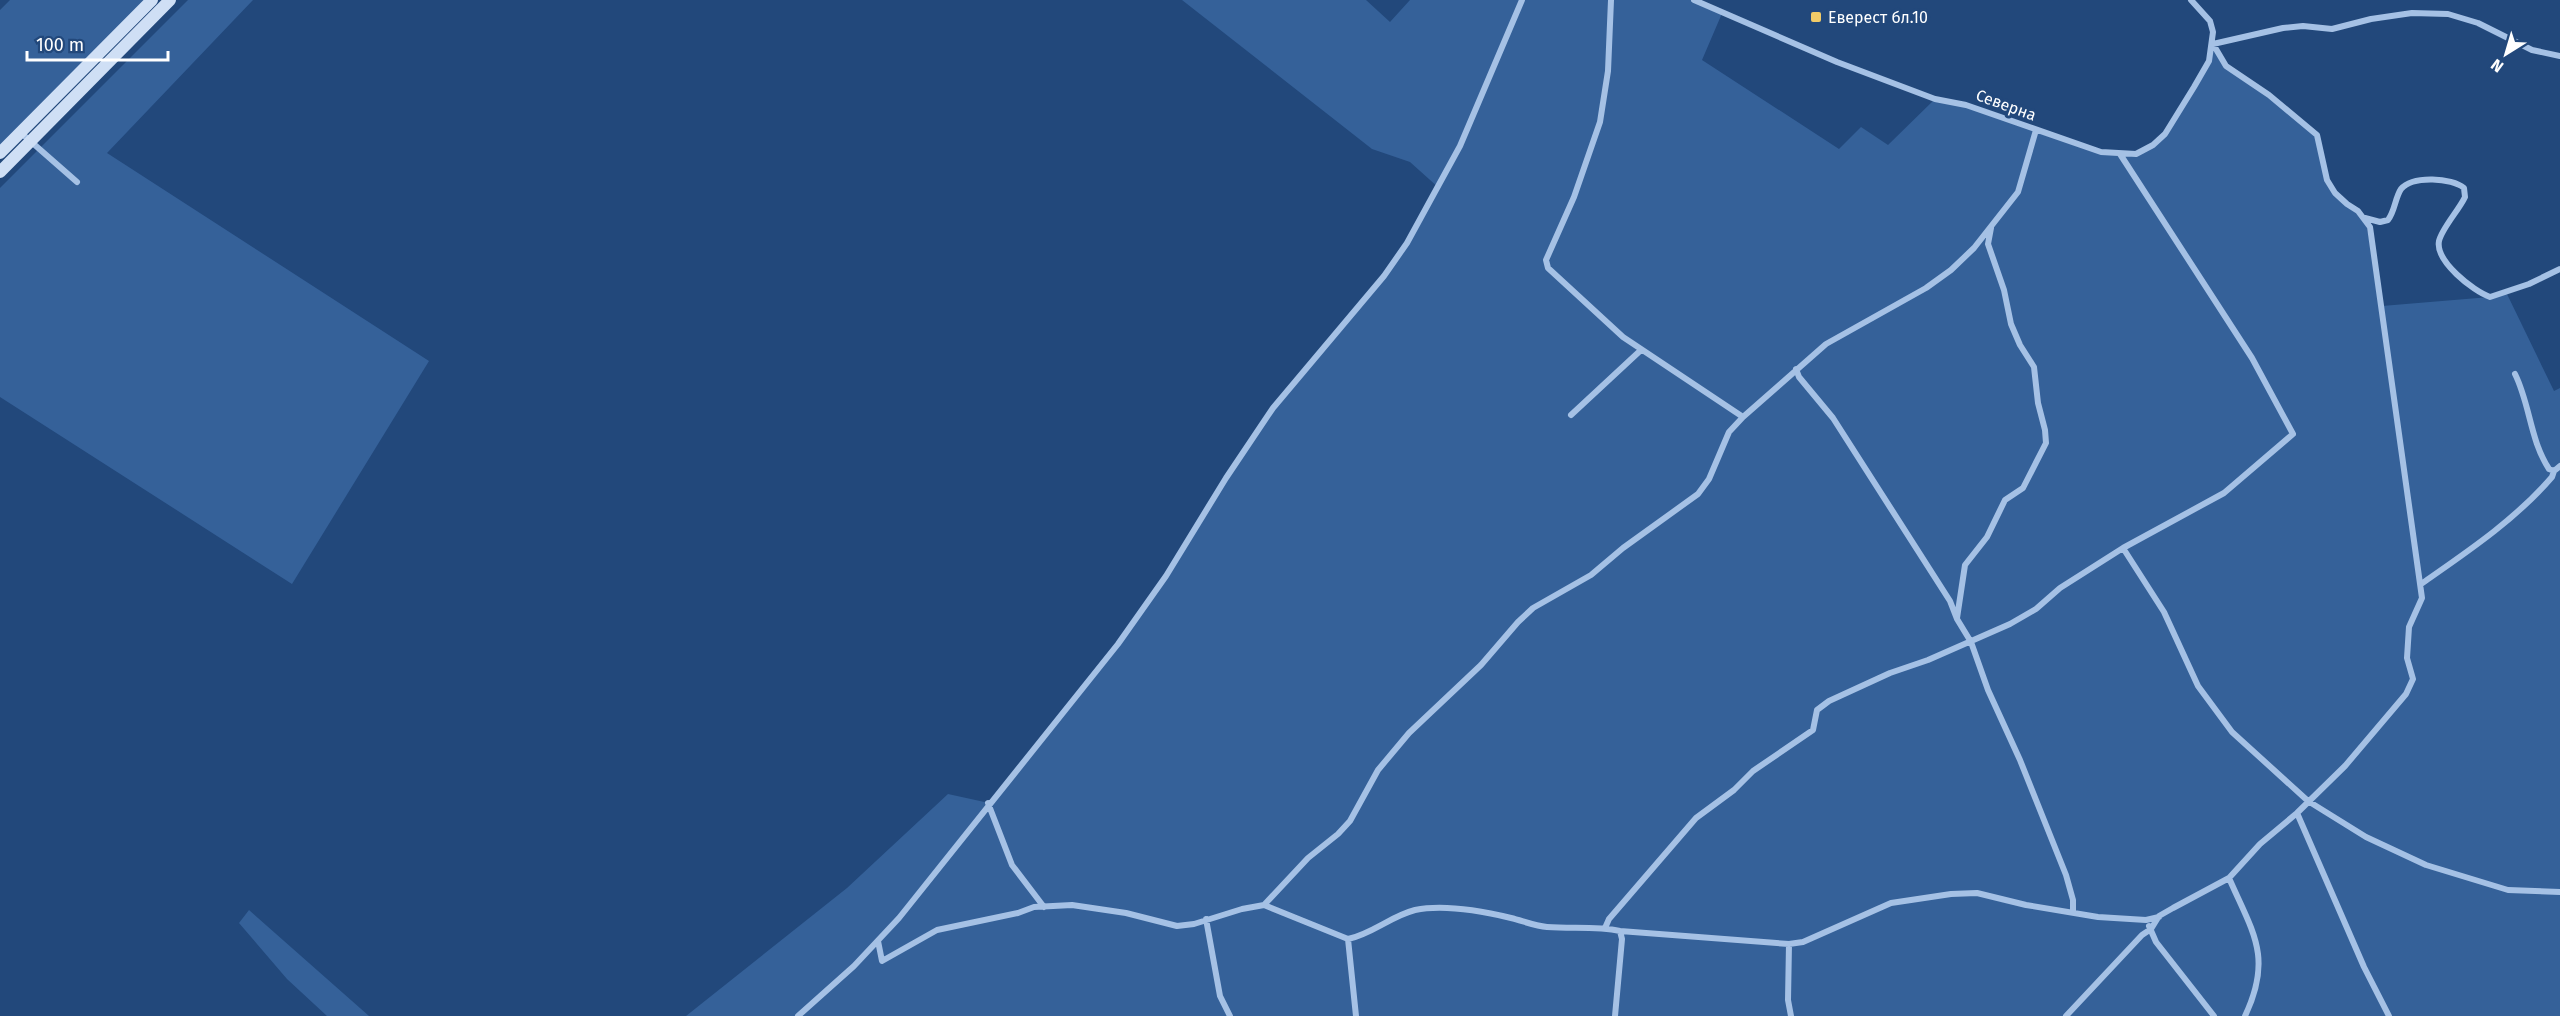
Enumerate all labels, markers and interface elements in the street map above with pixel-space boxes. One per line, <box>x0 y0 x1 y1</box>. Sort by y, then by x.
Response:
place label: Еверест бл.10 <box>1828 8 1928 27</box>
marker: Еверест бл.10 <box>1809 10 1823 24</box>
scale bar <box>27 24 168 62</box>
north arrow <box>2476 24 2536 84</box>
text: 100 m <box>36 34 84 56</box>
text: N <box>2487 55 2507 76</box>
street label: Северна <box>1973 85 2039 125</box>

